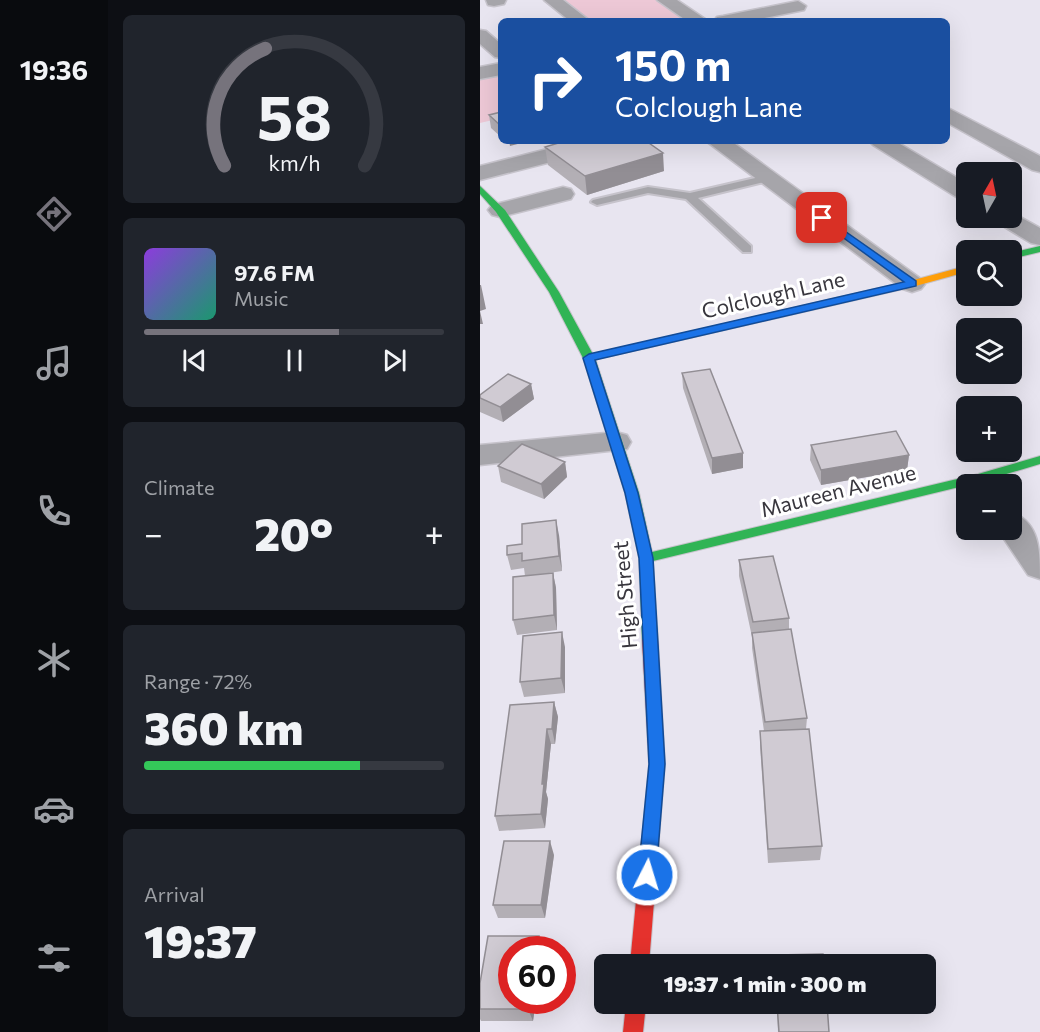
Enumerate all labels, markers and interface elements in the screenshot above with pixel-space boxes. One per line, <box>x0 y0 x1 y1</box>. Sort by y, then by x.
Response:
text: 150 m <box>615 38 731 90</box>
icon: right <box>516 42 594 120</box>
text: 19:36 <box>20 53 88 86</box>
text: 58 <box>257 77 331 153</box>
text: Colclough Lane <box>615 90 802 123</box>
text: km/h <box>268 150 320 176</box>
north arrow <box>956 162 1022 228</box>
map controls <box>956 162 1022 540</box>
pin <box>796 192 847 243</box>
icon: directions <box>33 193 75 235</box>
icon: arrive <box>805 201 838 234</box>
button: search <box>956 240 1022 306</box>
text: 97.6 FM <box>234 259 315 286</box>
street label: Colclough Lane <box>699 265 847 323</box>
text: Music <box>234 286 288 310</box>
button: layers <box>956 318 1022 384</box>
icon: music <box>33 342 75 384</box>
icon: previous <box>178 344 211 377</box>
icon: pause <box>278 344 311 377</box>
icon: next <box>378 344 411 377</box>
button: + <box>956 396 1022 462</box>
street label: Maureen Avenue <box>758 459 918 521</box>
button: − <box>956 474 1022 540</box>
text: Climate <box>144 475 214 499</box>
icon: phone <box>33 490 75 532</box>
text: 20° <box>254 505 333 560</box>
text: − <box>144 512 163 553</box>
text: + <box>425 512 444 553</box>
street label: High Street <box>607 540 641 650</box>
icon: climate <box>33 639 75 681</box>
text: Range · 72% <box>144 669 252 693</box>
text: 360 km <box>144 699 303 754</box>
icon: car <box>33 788 75 830</box>
position arrow <box>615 843 679 907</box>
text: Arrival <box>144 882 205 906</box>
text: 19:37 <box>144 912 257 967</box>
speed limit sign: 60 <box>498 936 576 1014</box>
icon: filters <box>33 937 75 979</box>
text: 19:37 · 1 min · 300 m <box>664 970 867 997</box>

